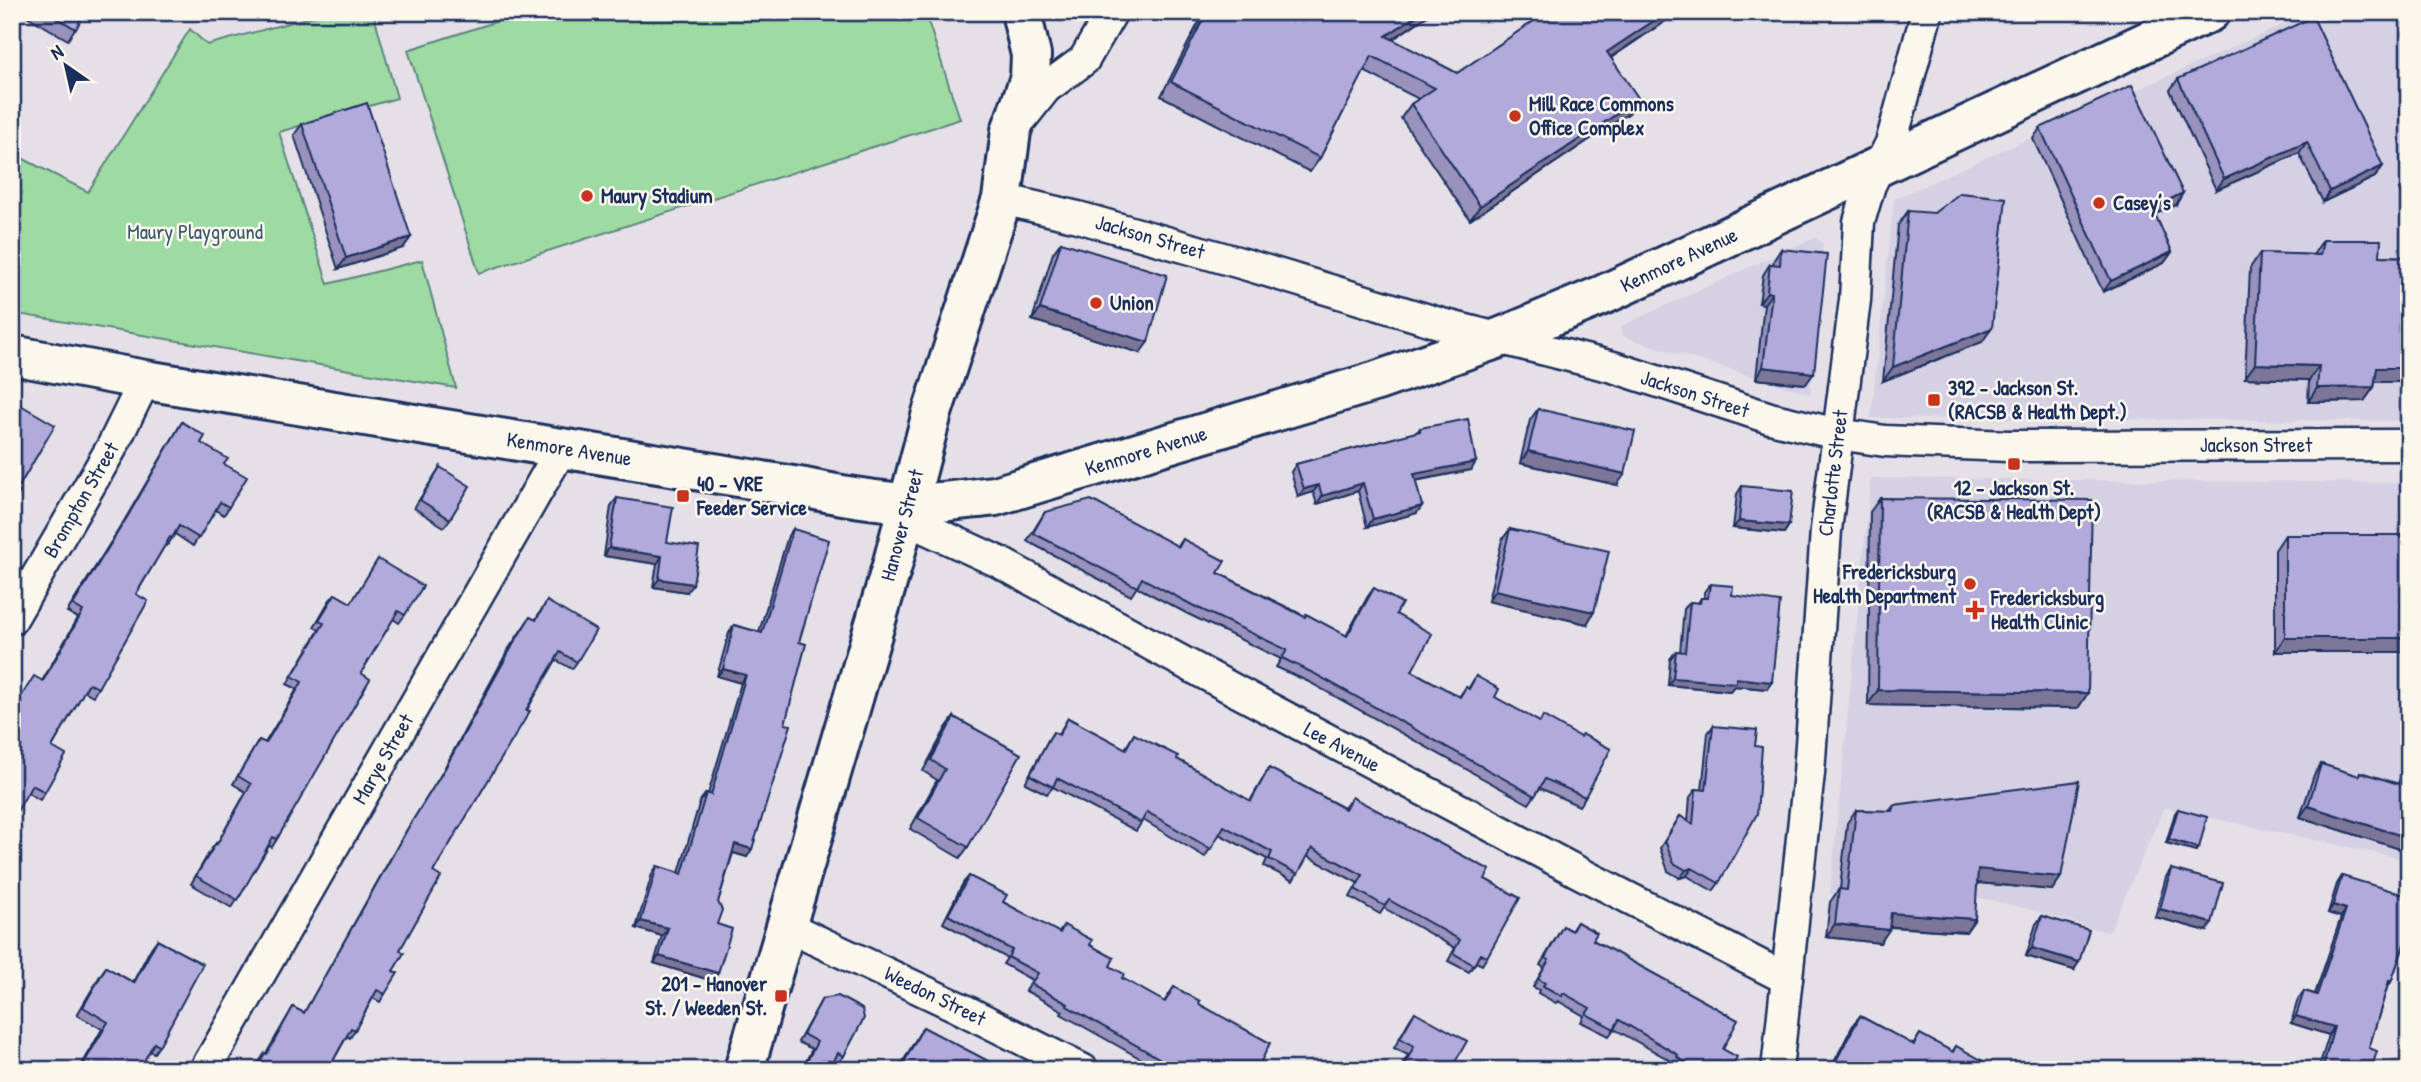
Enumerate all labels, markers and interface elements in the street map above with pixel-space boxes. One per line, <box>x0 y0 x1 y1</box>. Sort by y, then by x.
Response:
north arrow <box>32 32 102 102</box>
text: N <box>45 38 68 66</box>
place label: Mill Race Commons Office Complex <box>1529 89 1674 143</box>
marker: Mill Race Commons Office Complex <box>1507 108 1523 124</box>
place label: Maury Stadium <box>601 181 713 211</box>
marker: Maury Stadium <box>579 188 595 204</box>
place label: Casey’s <box>2113 188 2171 218</box>
marker: Casey’s <box>2091 195 2107 211</box>
street label: Jackson Street <box>1092 207 1209 266</box>
park label: Maury Playground <box>127 217 263 246</box>
street label: Kenmore Avenue <box>1616 220 1742 299</box>
place label: Union <box>1110 288 1154 317</box>
marker: Union <box>1088 295 1104 311</box>
street label: Jackson Street <box>1637 362 1754 425</box>
place label: 392 - Jackson St. (RACSB & Health Dept.) <box>1948 373 2127 427</box>
marker: 392 - Jackson St. (RACSB & Health Dept.) <box>1926 392 1942 408</box>
street label: Charlotte Street <box>1810 407 1855 538</box>
street label: Kenmore Avenue <box>1081 418 1210 483</box>
street label: Kenmore Avenue <box>505 424 634 473</box>
street label: Jackson Street <box>2200 430 2313 459</box>
street label: Brompton Street <box>36 436 126 563</box>
marker: 12 - Jackson St. (RACSB & Health Dept) <box>2006 456 2022 472</box>
street label: Hanover Street <box>873 465 931 584</box>
place label: 40 - VRE Feeder Service <box>696 469 807 522</box>
place label: 12 - Jackson St. (RACSB & Health Dept) <box>1927 473 2101 527</box>
marker: 40 - VRE Feeder Service <box>675 488 691 504</box>
place label: Fredericksburg Health Department <box>1813 557 1957 611</box>
marker: Fredericksburg Health Department <box>1962 576 1978 592</box>
place label: Fredericksburg Health Clinic <box>1990 583 2104 636</box>
marker: Fredericksburg Health Clinic <box>1965 600 1985 620</box>
street label: Marye Street <box>345 708 420 809</box>
street label: Lee Avenue <box>1299 714 1386 779</box>
street label: Weedon Street <box>880 959 991 1033</box>
place label: 201 - Hanover St. / Weeden St. <box>645 969 768 1022</box>
marker: 201 - Hanover St. / Weeden St. <box>773 988 789 1004</box>

